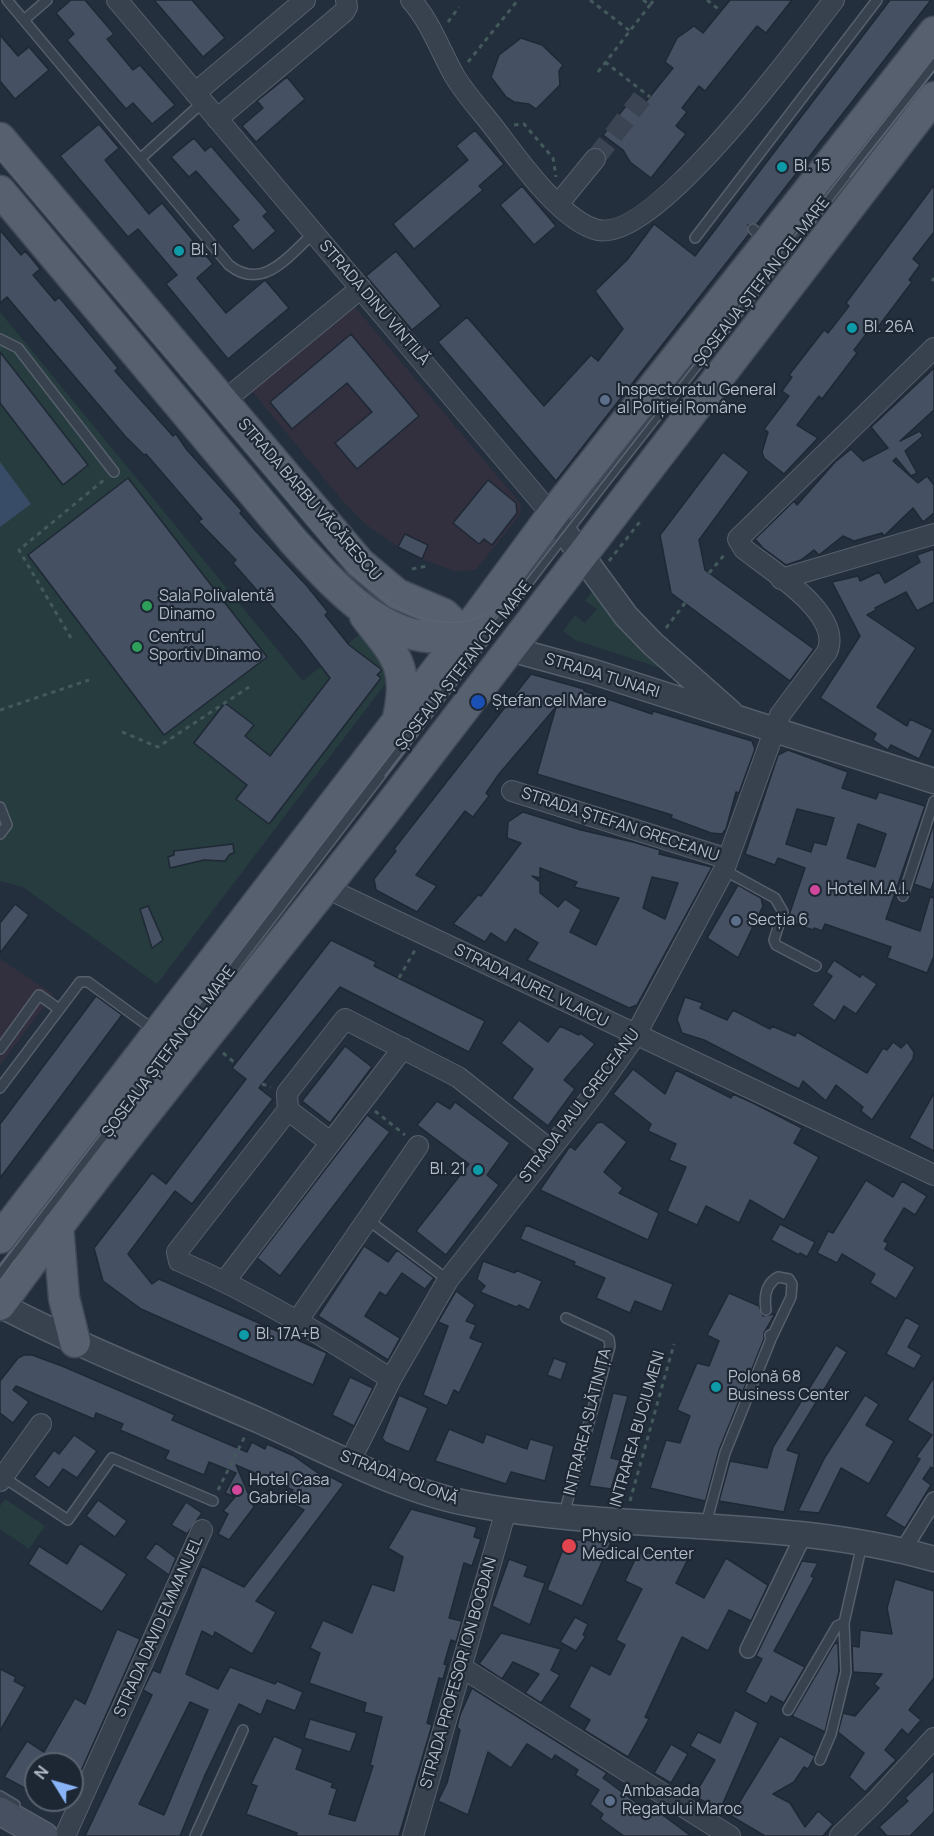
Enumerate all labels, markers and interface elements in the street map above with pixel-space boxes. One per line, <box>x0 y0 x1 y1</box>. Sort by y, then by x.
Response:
place label: Bl. 15 <box>794 157 830 177</box>
marker: Bl. 15 <box>775 160 789 174</box>
street label: ȘOSEAUA ȘTEFAN CEL MARE <box>690 193 834 371</box>
street label: STRADA DINU VINTILĂ <box>315 237 433 369</box>
place label: Bl. 1 <box>191 241 218 261</box>
marker: Bl. 1 <box>172 244 186 258</box>
place label: Bl. 26A <box>864 318 914 338</box>
marker: Bl. 26A <box>845 321 859 335</box>
place label: Inspectoratul General al Poliției Române <box>617 381 776 419</box>
marker: Inspectoratul General al Poliției Române <box>598 393 612 407</box>
street label: STRADA BARBU VĂCĂRESCU <box>233 415 385 585</box>
street label: ȘOSEAUA ȘTEFAN CEL MARE <box>392 577 536 755</box>
place label: Sala Polivalentă Dinamo <box>159 587 274 625</box>
marker: Sala Polivalentă Dinamo <box>140 599 154 613</box>
place label: Centrul Sportiv Dinamo <box>149 628 261 666</box>
marker: Centrul Sportiv Dinamo <box>130 640 144 654</box>
street label: STRADA TUNARI <box>542 649 662 703</box>
place label: Ștefan cel Mare <box>492 692 607 712</box>
marker: Ștefan cel Mare <box>469 693 487 711</box>
street label: STRADA ȘTEFAN GRECEANU <box>519 784 721 866</box>
place label: Hotel M.A.I. <box>827 880 909 900</box>
marker: Hotel M.A.I. <box>808 883 822 897</box>
place label: Secția 6 <box>748 911 808 931</box>
marker: Secția 6 <box>729 914 743 928</box>
street label: STRADA AUREL VLAICU <box>451 940 611 1032</box>
street label: ȘOSEAUA ȘTEFAN CEL MARE <box>98 962 240 1142</box>
street label: STRADA PAUL GRECEANU <box>516 1025 644 1187</box>
place label: Bl. 21 <box>430 1160 466 1180</box>
marker: Bl. 21 <box>471 1163 485 1177</box>
place label: Bl. 17A+B <box>256 1325 320 1345</box>
marker: Bl. 17A+B <box>237 1328 251 1342</box>
street label: INTRAREA SLĂTINIȚA <box>560 1346 616 1498</box>
street label: INTRAREA BUCIUMENI <box>606 1349 670 1509</box>
place label: Polonă 68 Business Center <box>728 1368 850 1406</box>
marker: Polonă 68 Business Center <box>709 1380 723 1394</box>
street label: STRADA POLONĂ <box>337 1447 461 1509</box>
place label: Hotel Casa Gabriela <box>249 1471 329 1509</box>
marker: Hotel Casa Gabriela <box>230 1483 244 1497</box>
place label: Physio Medical Center <box>582 1527 694 1565</box>
street label: STRADA DAVID EMMANUEL <box>110 1534 208 1720</box>
marker: Physio Medical Center <box>560 1537 578 1555</box>
street label: STRADA PROFESOR ION BOGDAN <box>417 1555 501 1791</box>
north arrow <box>24 1752 84 1812</box>
text: N <box>29 1761 53 1784</box>
place label: Ambasada Regatului Maroc <box>622 1782 742 1820</box>
marker: Ambasada Regatului Maroc <box>603 1794 617 1808</box>

